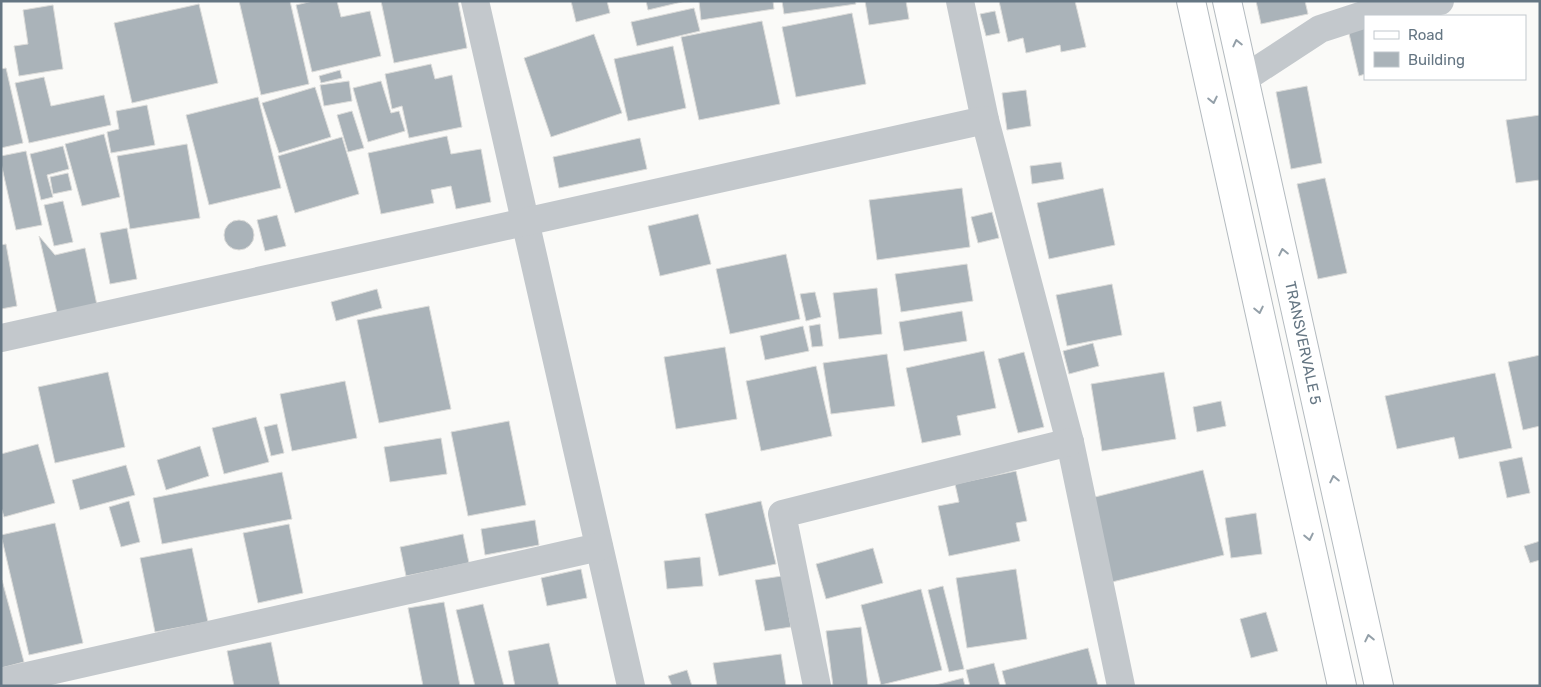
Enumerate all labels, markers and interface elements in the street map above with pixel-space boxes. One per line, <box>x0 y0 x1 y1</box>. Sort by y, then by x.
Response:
legend <box>1364 15 1526 80</box>
text: Road <box>1408 26 1444 44</box>
one-way arrow <box>1232 38 1243 47</box>
text: Building <box>1408 51 1465 69</box>
one-way arrow <box>1207 96 1218 105</box>
one-way arrow <box>1279 248 1289 257</box>
street label: TRANSVERVALE 5 <box>1281 280 1325 406</box>
one-way arrow <box>1253 306 1264 315</box>
one-way arrow <box>1329 475 1339 484</box>
one-way arrow <box>1303 533 1314 542</box>
one-way arrow <box>1364 634 1374 643</box>

